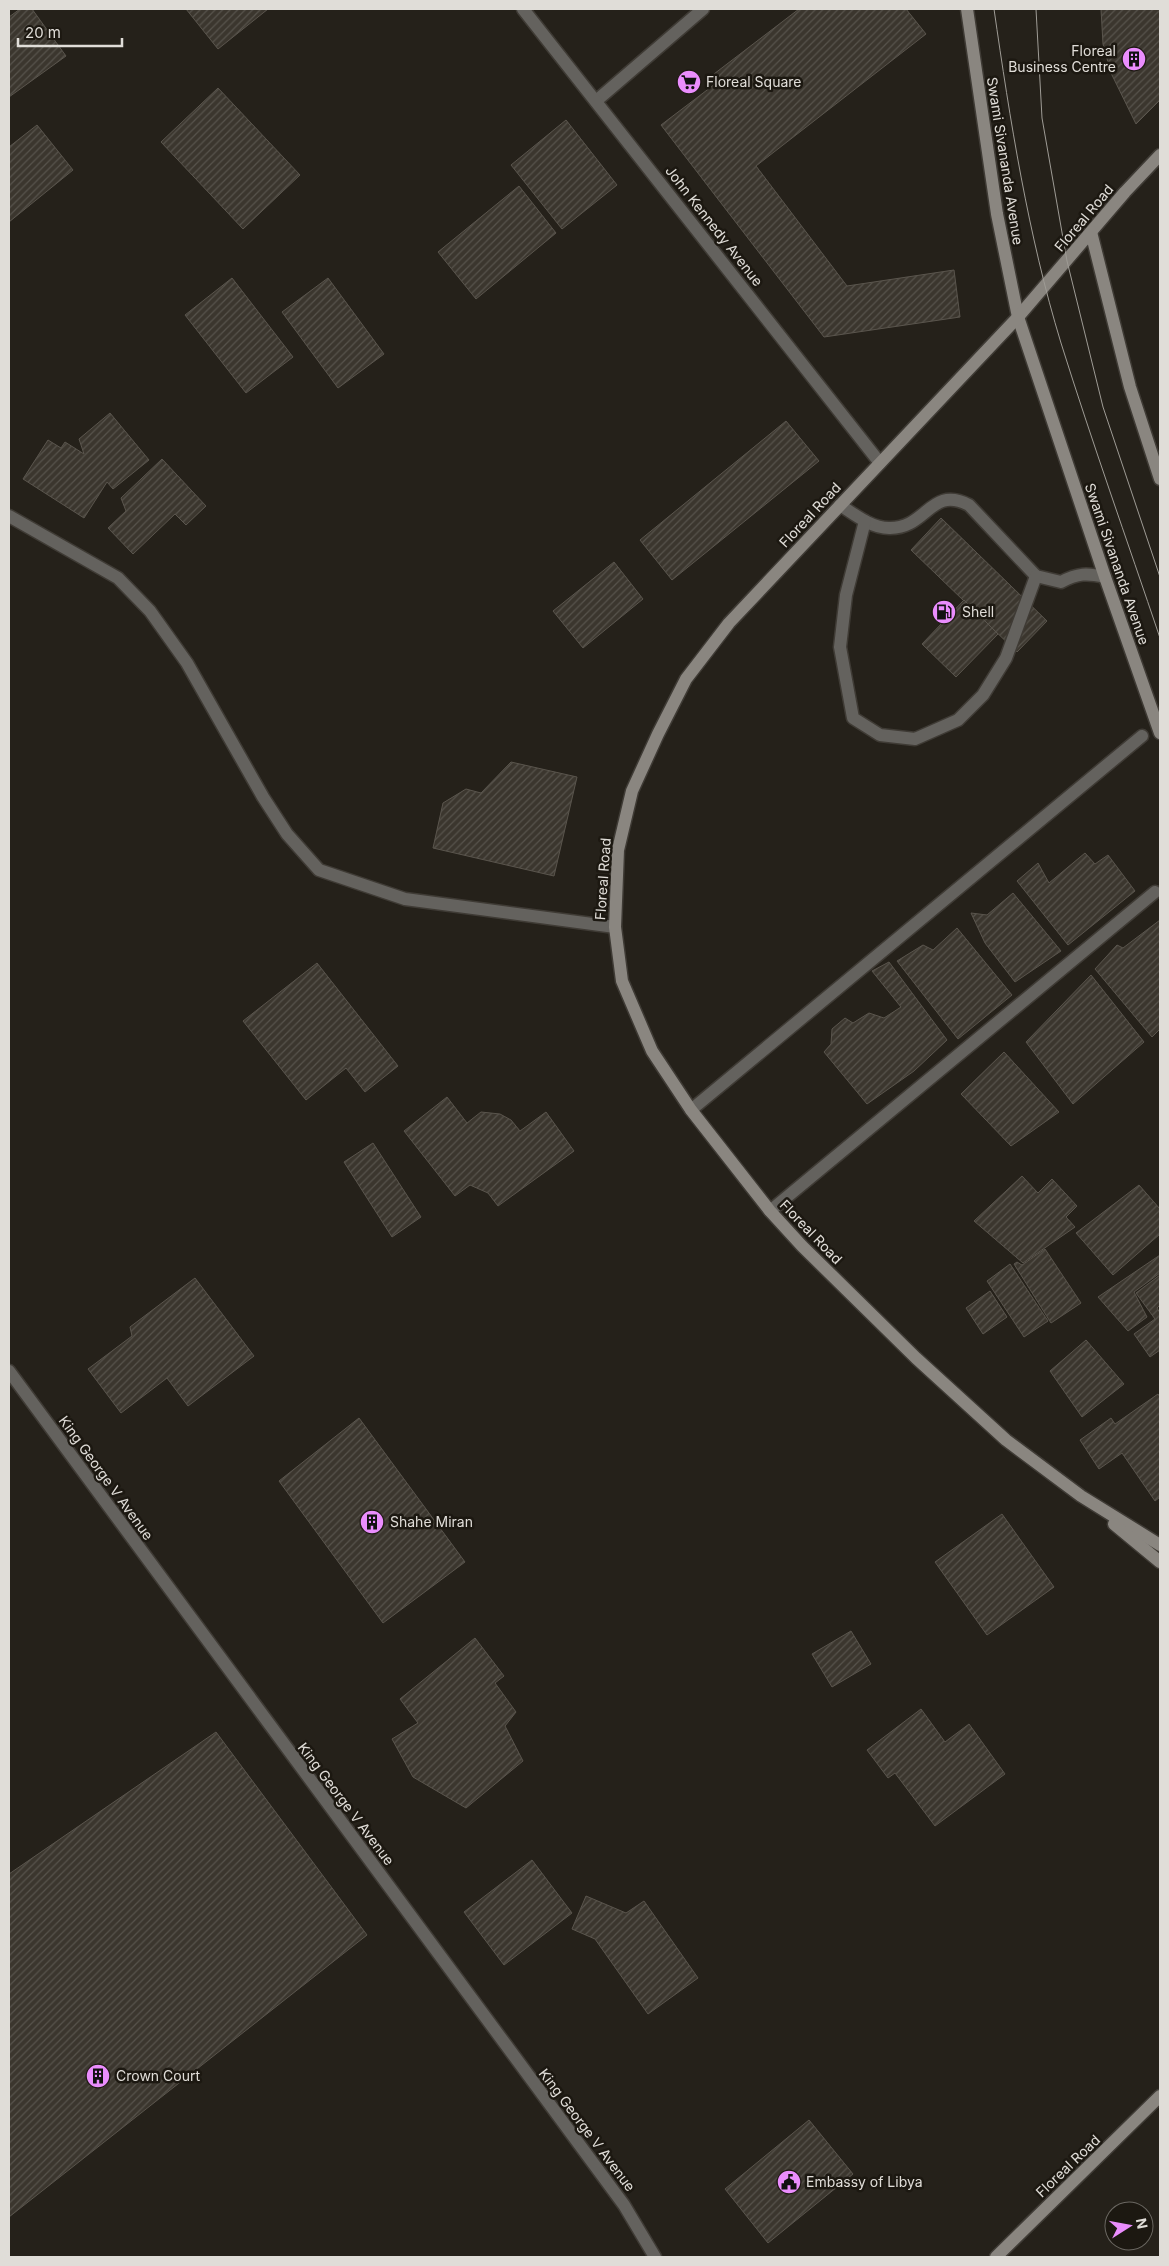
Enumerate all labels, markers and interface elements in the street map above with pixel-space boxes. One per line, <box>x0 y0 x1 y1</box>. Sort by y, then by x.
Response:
scale bar <box>18 15 121 47</box>
text: 20 m <box>25 23 61 42</box>
place label: Floreal Business Centre <box>1008 42 1116 75</box>
building icon: Floreal Business Centre <box>1121 46 1147 72</box>
supermarket icon: Floreal Square <box>676 69 702 95</box>
place label: Floreal Square <box>706 73 801 90</box>
street label: Swami Sivananda Avenue <box>984 76 1027 246</box>
street label: John Kennedy Avenue <box>662 162 767 289</box>
street label: Floreal Road <box>1051 181 1117 255</box>
street label: Floreal Road <box>775 479 844 551</box>
street label: Swami Sivananda Avenue <box>1082 481 1153 647</box>
fuel station icon: Shell <box>931 599 957 625</box>
place label: Shell <box>962 603 994 620</box>
street label: Floreal Road <box>591 837 614 921</box>
street label: Floreal Road <box>777 1196 846 1267</box>
street label: King George V Avenue <box>56 1412 157 1543</box>
building icon: Shahe Miran <box>359 1509 385 1535</box>
place label: Shahe Miran <box>390 1513 473 1530</box>
street label: King George V Avenue <box>295 1739 398 1868</box>
building icon: Crown Court <box>85 2063 111 2089</box>
street label: King George V Avenue <box>536 2065 639 2194</box>
place label: Crown Court <box>116 2067 200 2084</box>
street label: Floreal Road <box>1032 2131 1103 2200</box>
public building icon: Embassy of Libya <box>776 2169 802 2195</box>
place label: Embassy of Libya <box>806 2173 923 2190</box>
north arrow <box>1104 2201 1154 2251</box>
text: N <box>1133 2217 1152 2230</box>

